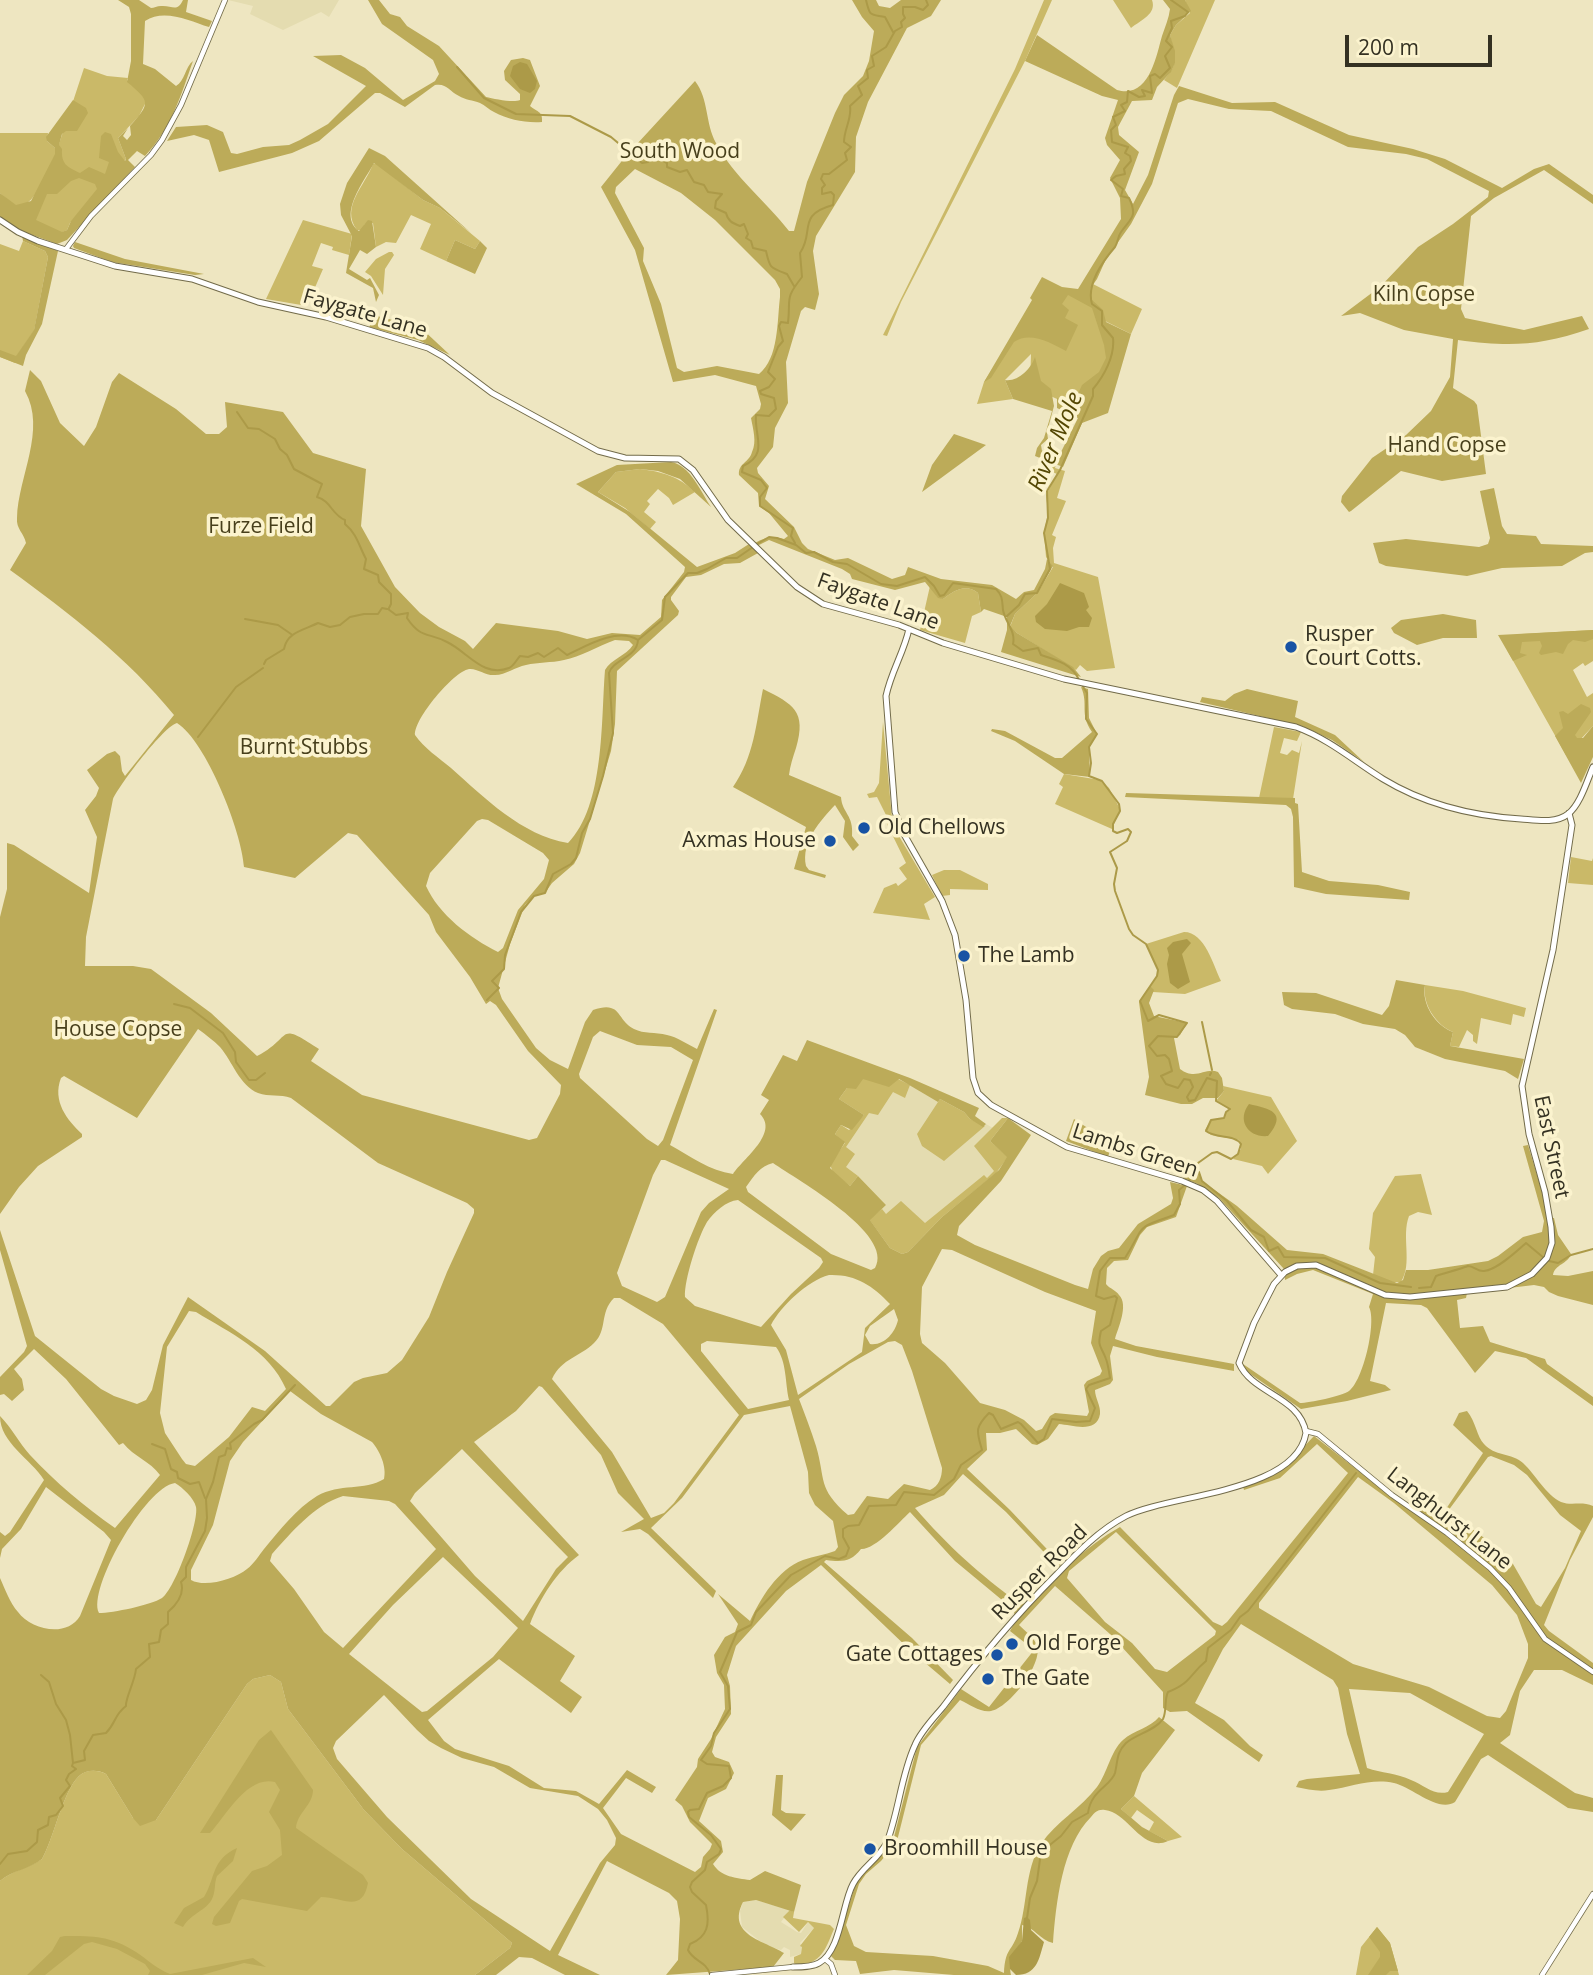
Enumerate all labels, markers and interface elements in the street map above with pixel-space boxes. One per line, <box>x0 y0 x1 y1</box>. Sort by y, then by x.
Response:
scale bar <box>1348 21 1495 65</box>
text: 200 m <box>1358 33 1419 61</box>
park label: South Wood <box>620 139 740 165</box>
park label: Kiln Copse <box>1373 282 1475 308</box>
street label: Faygate Lane <box>300 284 430 344</box>
water label: River Mole <box>1023 388 1089 496</box>
park label: Hand Copse <box>1388 433 1506 459</box>
park label: Furze Field <box>208 514 314 540</box>
street label: Faygate Lane <box>813 568 943 636</box>
place label: Rusper Court Cotts. <box>1305 622 1422 672</box>
marker: Rusper Court Cotts. <box>1283 639 1299 655</box>
park label: Burnt Stubbs <box>240 735 368 761</box>
place label: Old Chellows <box>878 815 1005 841</box>
marker: Old Chellows <box>856 820 872 836</box>
place label: Axmas House <box>682 828 816 854</box>
marker: Axmas House <box>822 833 838 849</box>
place label: The Lamb <box>978 943 1075 969</box>
marker: The Lamb <box>956 948 972 964</box>
park label: House Copse <box>54 1017 182 1043</box>
street label: East Street <box>1528 1093 1574 1201</box>
street label: Lambs Green <box>1069 1119 1201 1183</box>
street label: Langhurst Lane <box>1382 1462 1516 1576</box>
street label: Rusper Road <box>987 1520 1093 1626</box>
place label: Old Forge <box>1026 1631 1121 1657</box>
marker: Old Forge <box>1004 1636 1020 1652</box>
place label: Gate Cottages <box>846 1642 983 1668</box>
marker: Gate Cottages <box>989 1647 1005 1663</box>
place label: The Gate <box>1002 1666 1090 1692</box>
marker: The Gate <box>980 1671 996 1687</box>
place label: Broomhill House <box>884 1836 1048 1862</box>
marker: Broomhill House <box>862 1841 878 1857</box>

